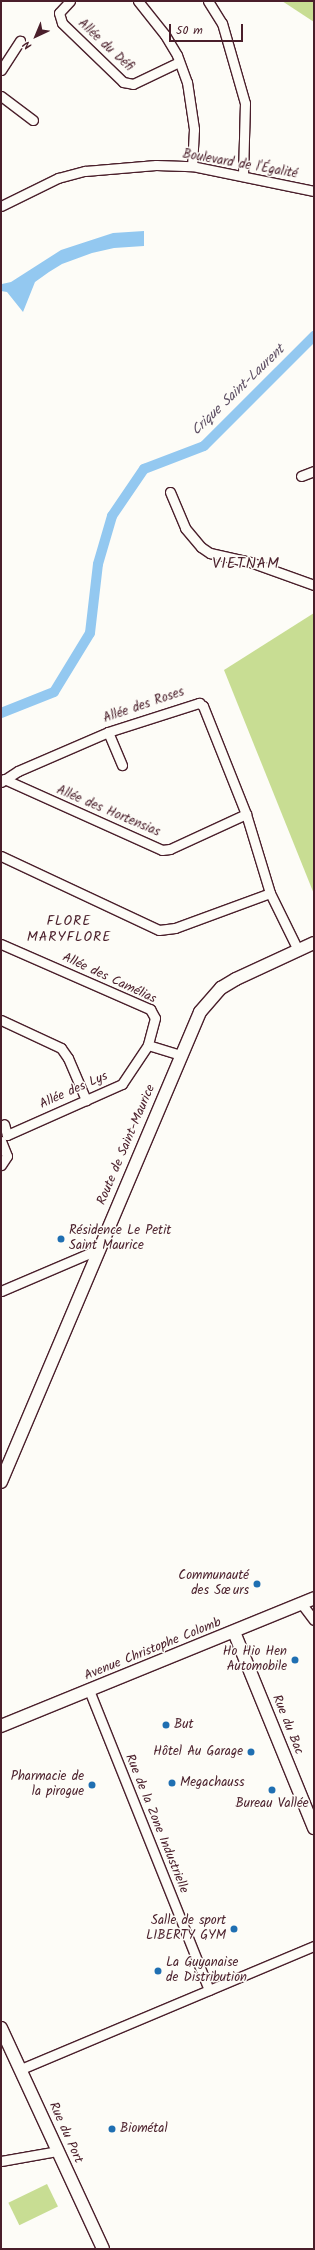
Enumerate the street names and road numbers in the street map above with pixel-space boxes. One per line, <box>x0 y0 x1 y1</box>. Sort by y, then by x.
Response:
street label: Allée du Défi <box>74 16 136 76</box>
street label: Boulevard de l'Égalité <box>181 147 299 183</box>
street label: Allée des Roses <box>102 685 186 727</box>
street label: Allée des Hortensias <box>54 783 162 841</box>
street label: Allée des Camélias <box>60 950 158 1008</box>
street label: Allée des Lys <box>38 1069 110 1113</box>
street label: Route de Saint-Maurice <box>95 1083 159 1207</box>
street label: Avenue Christophe Colomb <box>82 1615 224 1685</box>
street label: Rue du Bac <box>268 1693 306 1757</box>
street label: Rue de la Zone Industrielle <box>121 1752 191 1896</box>
street label: Rue du Port <box>45 2100 85 2166</box>

